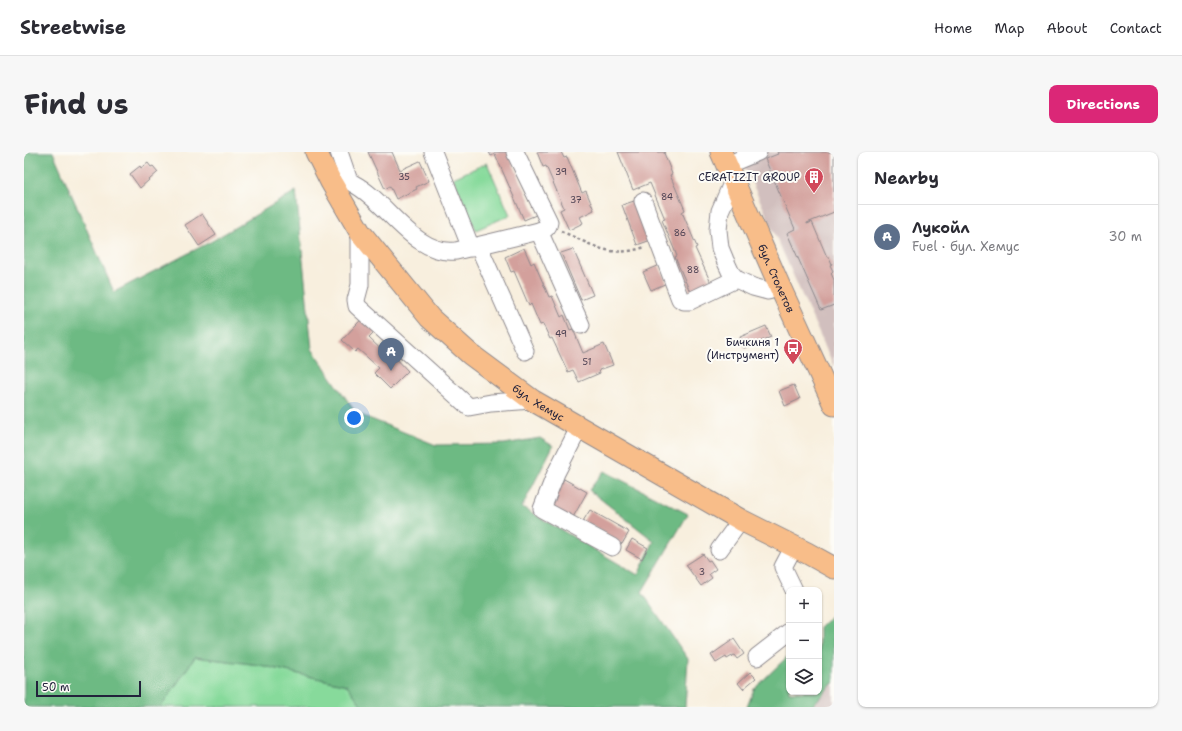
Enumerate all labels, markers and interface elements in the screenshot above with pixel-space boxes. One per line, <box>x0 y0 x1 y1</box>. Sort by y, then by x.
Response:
text: Streetwise <box>20 15 126 40</box>
text: Home <box>934 19 973 37</box>
text: Map <box>995 19 1025 37</box>
text: About <box>1047 19 1088 37</box>
text: Contact <box>1110 19 1162 37</box>
text: Find us <box>24 85 129 123</box>
button: Directions <box>1049 85 1158 123</box>
house number: 39 <box>555 166 567 178</box>
building icon: CERATIZIT GROUP <box>803 166 825 194</box>
text: Nearby <box>874 167 939 189</box>
place label: CERATIZIT GROUP <box>698 170 800 185</box>
house number: 35 <box>398 171 410 183</box>
house number: 84 <box>661 191 673 203</box>
house number: 37 <box>570 194 582 206</box>
text: Лукойл <box>912 218 970 238</box>
house number: 86 <box>674 227 686 239</box>
text: A <box>882 228 892 245</box>
text: 30 m <box>1108 228 1142 245</box>
text: Fuel · бул. Хемус <box>912 238 1020 255</box>
street label: бул. Столетов <box>755 242 798 315</box>
house number: 88 <box>687 264 699 276</box>
house number: 49 <box>555 328 567 340</box>
place label: Бичкиня 1 (Инструмент) <box>707 335 779 363</box>
bus stop icon: Бичкиня 1 (Инструмент) <box>782 337 804 365</box>
pin: A <box>378 338 404 371</box>
house number: 51 <box>583 356 591 368</box>
street label: бул. Хемус <box>509 380 568 425</box>
your location <box>344 408 364 428</box>
house number: 3 <box>699 566 705 578</box>
map controls <box>786 587 822 695</box>
button: + <box>786 587 822 623</box>
button: − <box>786 623 822 659</box>
button: layers <box>786 659 822 695</box>
scale bar <box>36 679 141 698</box>
text: 50 m <box>42 680 70 695</box>

